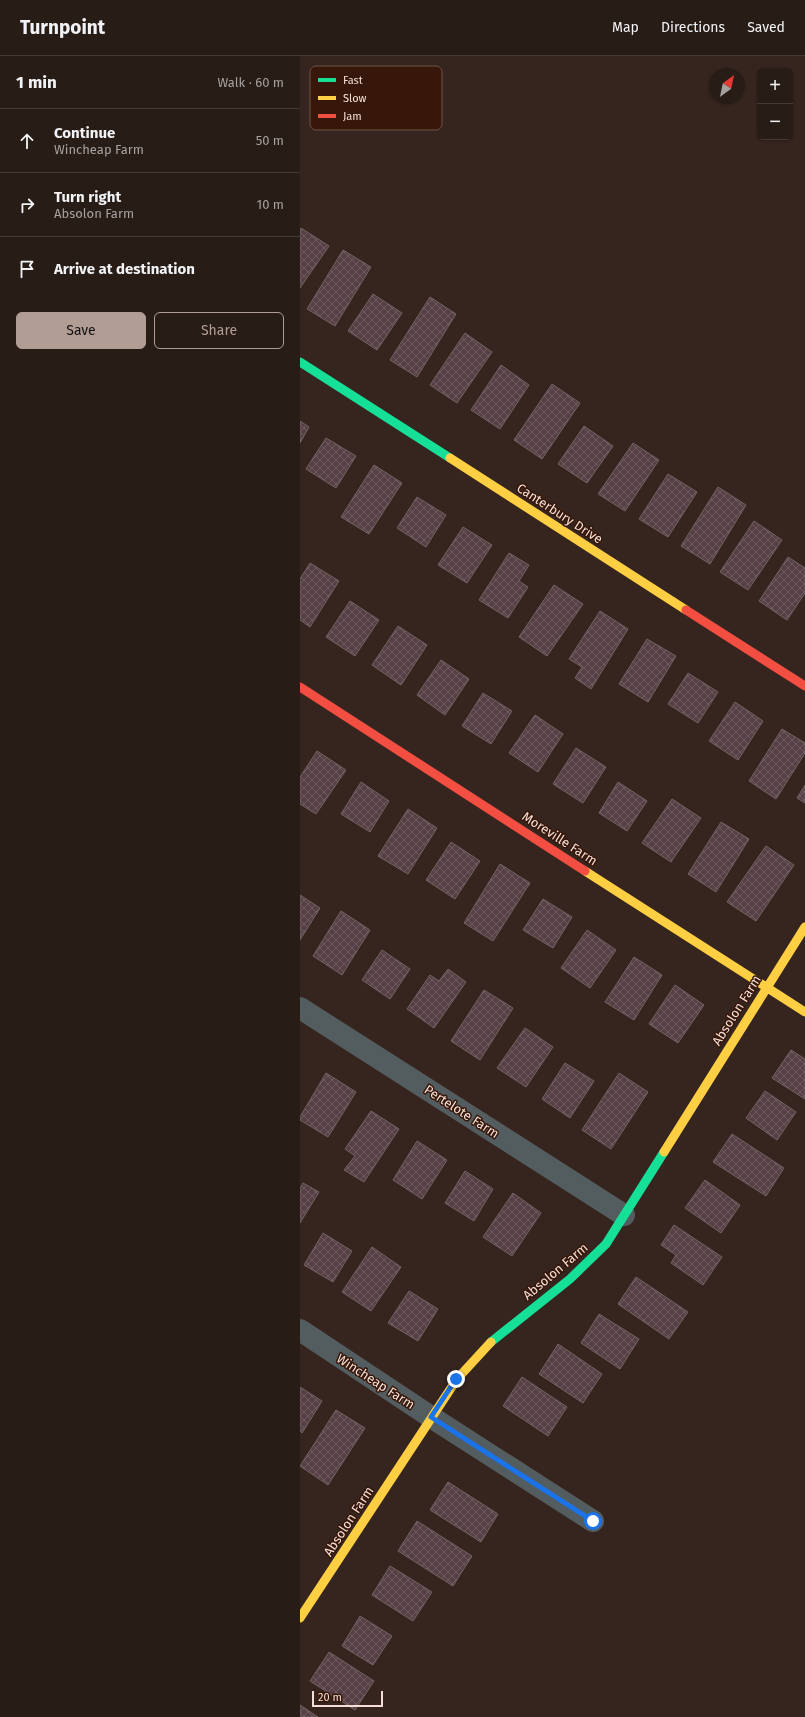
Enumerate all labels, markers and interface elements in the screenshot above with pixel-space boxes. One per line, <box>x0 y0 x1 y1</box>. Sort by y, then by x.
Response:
text: Turnpoint <box>20 16 105 39</box>
text: Map <box>612 19 639 36</box>
text: Directions <box>661 19 725 36</box>
text: Saved <box>747 19 785 36</box>
legend <box>310 66 442 130</box>
north arrow <box>709 68 745 104</box>
map controls <box>757 68 793 140</box>
button: + <box>757 68 793 104</box>
text: 1 min <box>16 72 57 93</box>
text: Fast <box>343 74 363 87</box>
text: Walk · 60 m <box>217 75 284 90</box>
text: Slow <box>343 92 367 105</box>
button: − <box>757 104 793 140</box>
text: Jam <box>343 110 362 123</box>
text: Continue <box>54 124 115 142</box>
icon: ahead <box>16 130 38 152</box>
text: 50 m <box>256 133 284 148</box>
text: Wincheap Farm <box>54 142 144 157</box>
text: Turn right <box>54 188 121 206</box>
icon: right <box>16 194 38 216</box>
text: 10 m <box>257 197 284 212</box>
text: Absolon Farm <box>54 206 134 221</box>
icon: arrive <box>16 258 38 280</box>
text: Arrive at destination <box>54 260 195 278</box>
button: Save <box>16 312 146 349</box>
button: Share <box>154 312 284 349</box>
street label: Canterbury Drive <box>514 480 605 547</box>
street label: Moreville Farm <box>519 809 600 868</box>
street label: Absolon Farm <box>709 972 764 1048</box>
street label: Pertelote Farm <box>422 1082 502 1141</box>
street label: Absolon Farm <box>520 1240 591 1303</box>
street label: Wincheap Farm <box>334 1351 418 1412</box>
route end <box>447 1370 465 1388</box>
street label: Absolon Farm <box>320 1484 377 1559</box>
route start <box>584 1512 602 1530</box>
scale bar <box>312 1689 383 1708</box>
text: 20 m <box>318 1691 342 1704</box>

